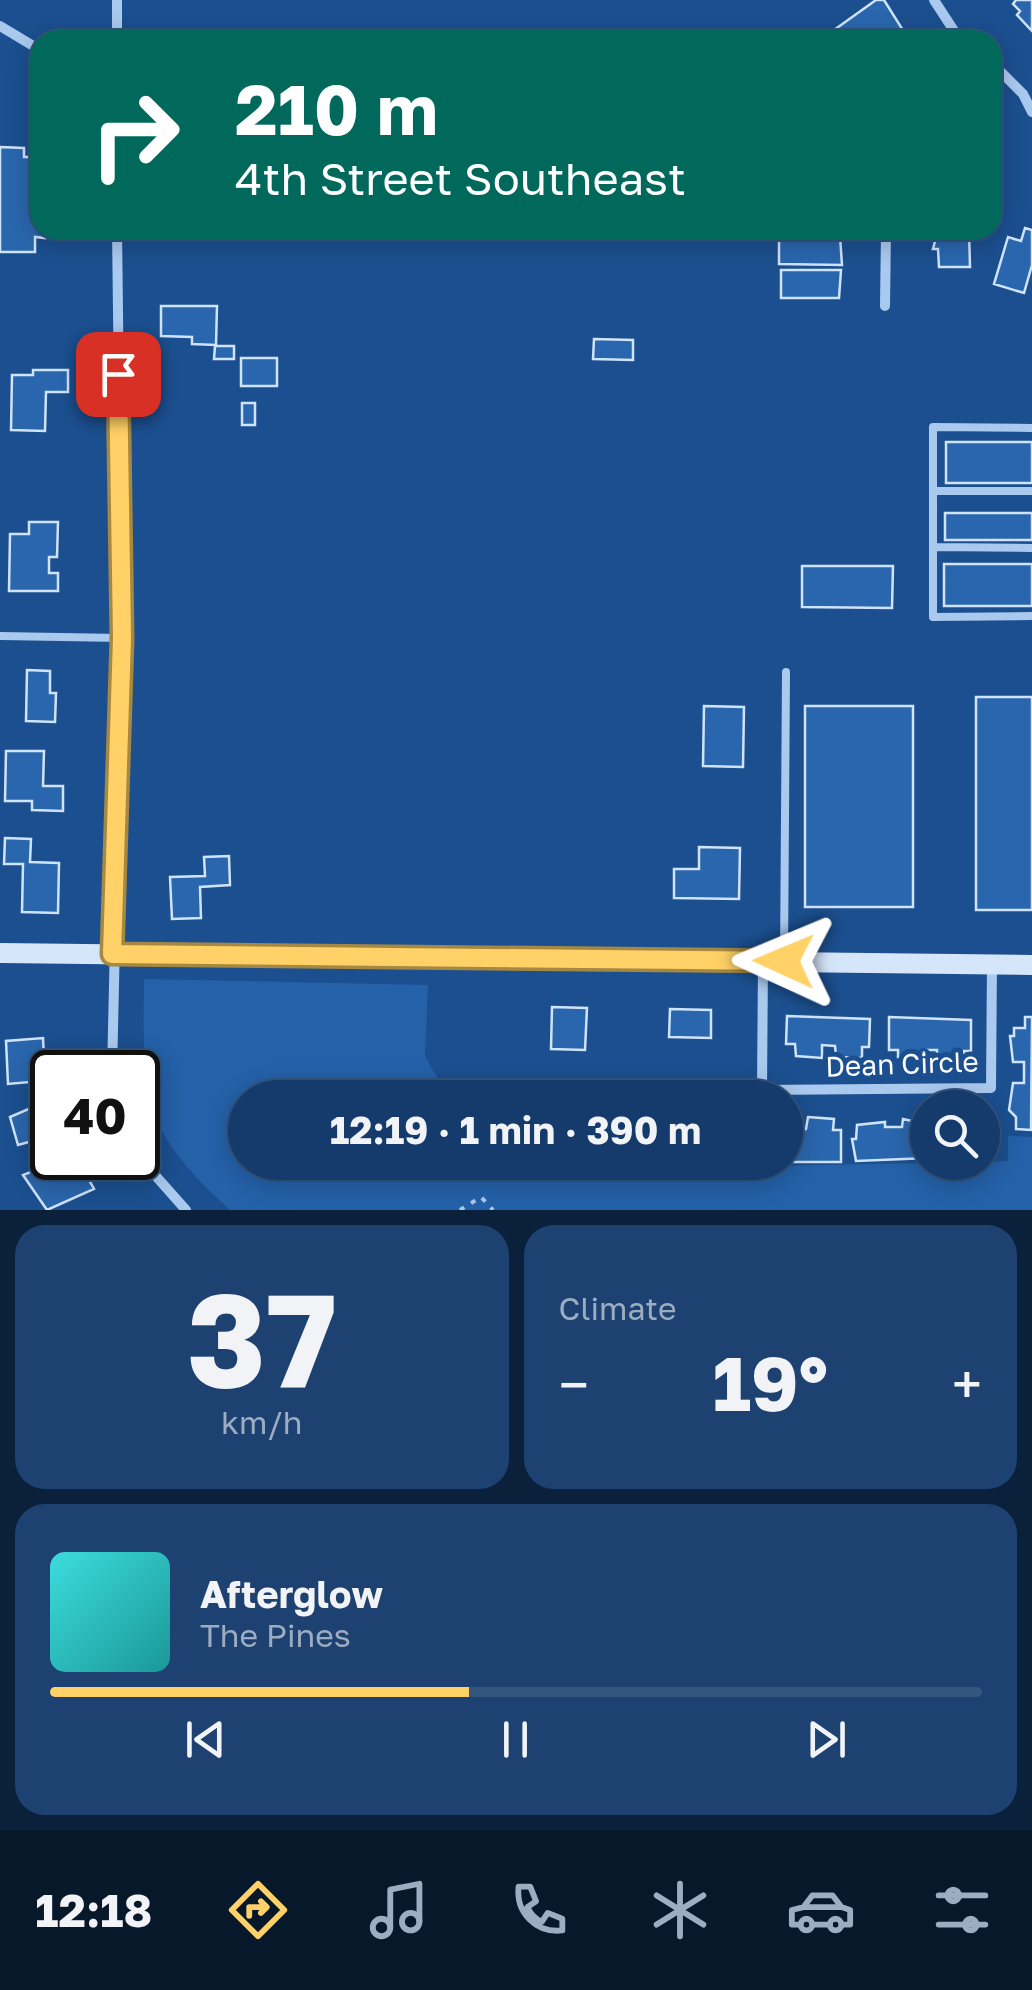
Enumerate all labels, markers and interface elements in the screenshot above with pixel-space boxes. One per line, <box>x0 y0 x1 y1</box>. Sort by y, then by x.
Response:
text: 210 m <box>235 66 438 150</box>
icon: right <box>70 70 200 200</box>
text: 4th Street Southeast <box>235 151 686 205</box>
pin <box>76 332 161 417</box>
icon: arrive <box>91 347 146 402</box>
position arrow <box>732 909 836 1013</box>
street label: Dean Circle <box>825 1044 979 1083</box>
speed limit sign: 40 <box>30 1050 160 1180</box>
map controls <box>910 1090 1000 1180</box>
button: search <box>910 1090 1000 1180</box>
text: 12:19 · 1 min · 390 m <box>330 1107 701 1152</box>
text: 37 <box>187 1260 337 1416</box>
text: Climate <box>559 1289 677 1327</box>
text: 19° <box>712 1337 828 1428</box>
text: − <box>559 1351 589 1417</box>
text: + <box>952 1351 982 1417</box>
text: km/h <box>221 1403 302 1441</box>
text: Afterglow <box>200 1571 383 1616</box>
text: The Pines <box>200 1616 351 1654</box>
icon: previous <box>178 1712 233 1767</box>
icon: pause <box>488 1712 543 1767</box>
icon: next <box>799 1712 854 1767</box>
icon: directions <box>223 1875 293 1945</box>
icon: music <box>364 1875 434 1945</box>
icon: phone <box>504 1875 574 1945</box>
icon: climate <box>645 1875 715 1945</box>
icon: car <box>786 1875 856 1945</box>
icon: filters <box>927 1875 997 1945</box>
text: 12:18 <box>35 1883 152 1937</box>

